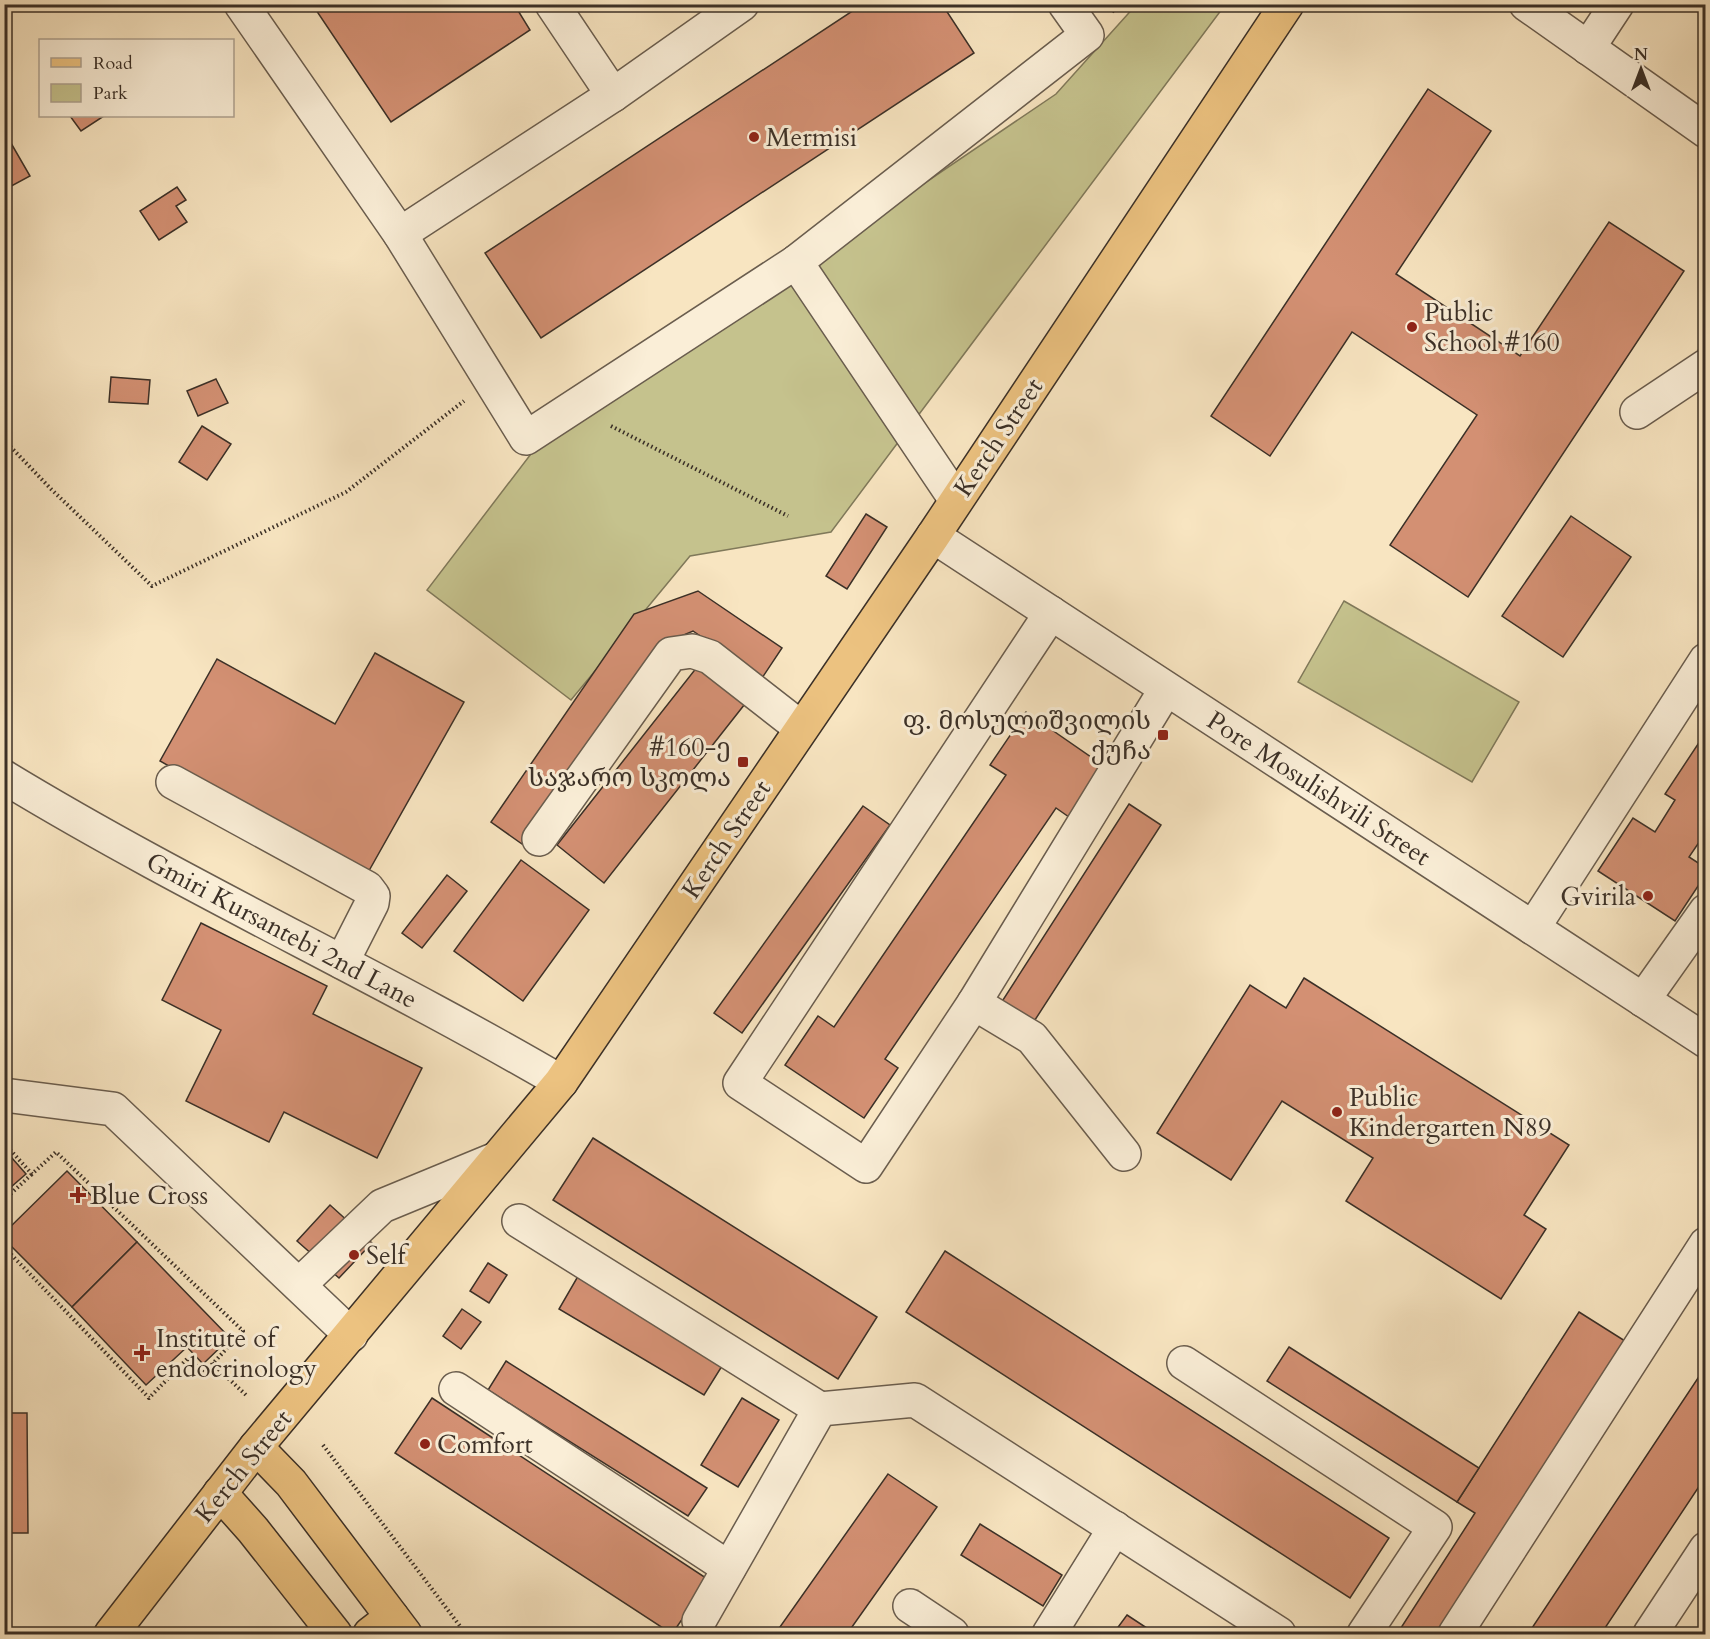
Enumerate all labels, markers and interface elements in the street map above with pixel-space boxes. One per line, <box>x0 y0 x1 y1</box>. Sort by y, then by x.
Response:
legend <box>39 39 234 117</box>
north arrow <box>1611 39 1671 99</box>
text: N <box>1634 44 1648 66</box>
text: Road <box>93 51 133 76</box>
text: Park <box>93 81 128 106</box>
place label: Mermisi <box>766 120 857 155</box>
marker: Mermisi <box>747 130 761 144</box>
place label: Public School #160 <box>1424 295 1560 360</box>
marker: Public School #160 <box>1405 320 1419 334</box>
street label: Kerch Street <box>946 371 1051 504</box>
place label: ფ. მოსულიშვილის ქუჩა <box>903 703 1151 768</box>
street label: Pore Mosulishvili Street <box>1200 703 1437 874</box>
marker: ფ. მოსულიშვილის ქუჩა <box>1156 728 1170 742</box>
place label: #160-ე საჯარო სკოლა <box>528 730 731 795</box>
marker: #160-ე საჯარო სკოლა <box>736 755 750 769</box>
street label: Kerch Street <box>674 773 779 906</box>
street label: Gmiri Kursantebi 2nd Lane <box>140 844 423 1017</box>
place label: Gvirila <box>1560 879 1636 914</box>
marker: Gvirila <box>1641 889 1655 903</box>
place label: Public Kindergarten N89 <box>1349 1080 1551 1145</box>
marker: Public Kindergarten N89 <box>1330 1105 1344 1119</box>
place label: Blue Cross <box>90 1178 208 1213</box>
marker: Blue Cross <box>71 1188 85 1202</box>
place label: Self <box>366 1238 409 1273</box>
marker: Self <box>347 1248 361 1262</box>
place label: Institute of endocrinology <box>156 1321 317 1386</box>
marker: Institute of endocrinology <box>133 1344 151 1362</box>
street label: Kerch Street <box>187 1402 300 1530</box>
place label: Comfort <box>437 1427 533 1462</box>
marker: Comfort <box>418 1437 432 1451</box>

